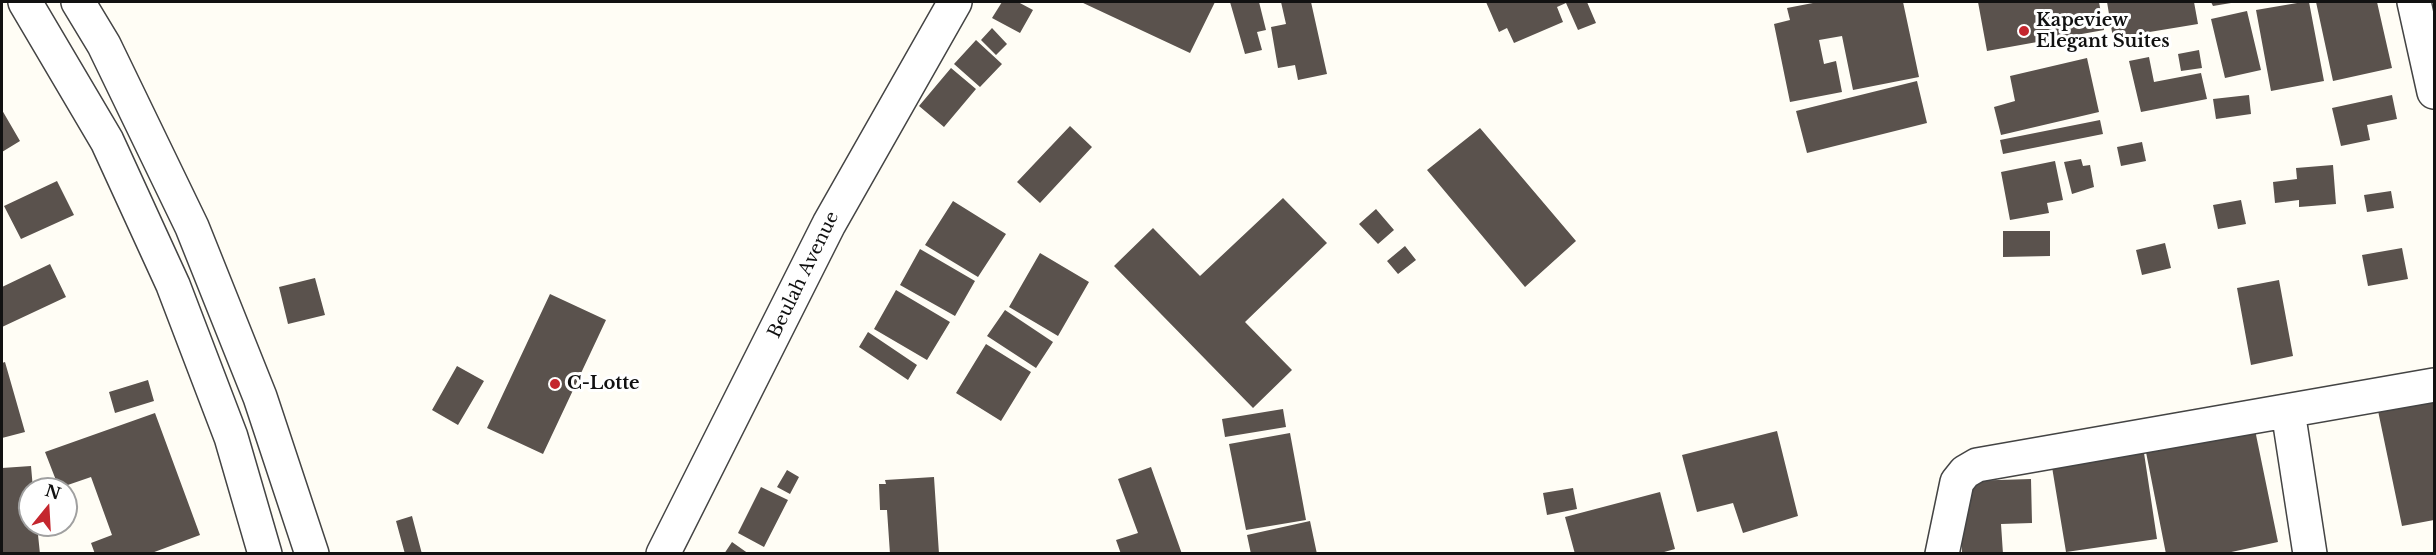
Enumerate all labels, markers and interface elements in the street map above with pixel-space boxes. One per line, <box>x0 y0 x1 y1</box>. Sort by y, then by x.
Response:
place label: Kapeview Elegant Suites <box>2036 10 2170 52</box>
marker: Kapeview Elegant Suites <box>2017 24 2031 38</box>
street label: Beulah Avenue <box>764 208 844 342</box>
place label: C-Lotte <box>567 373 640 395</box>
marker: C-Lotte <box>548 377 562 391</box>
north arrow <box>18 477 78 537</box>
text: N <box>43 480 63 504</box>

